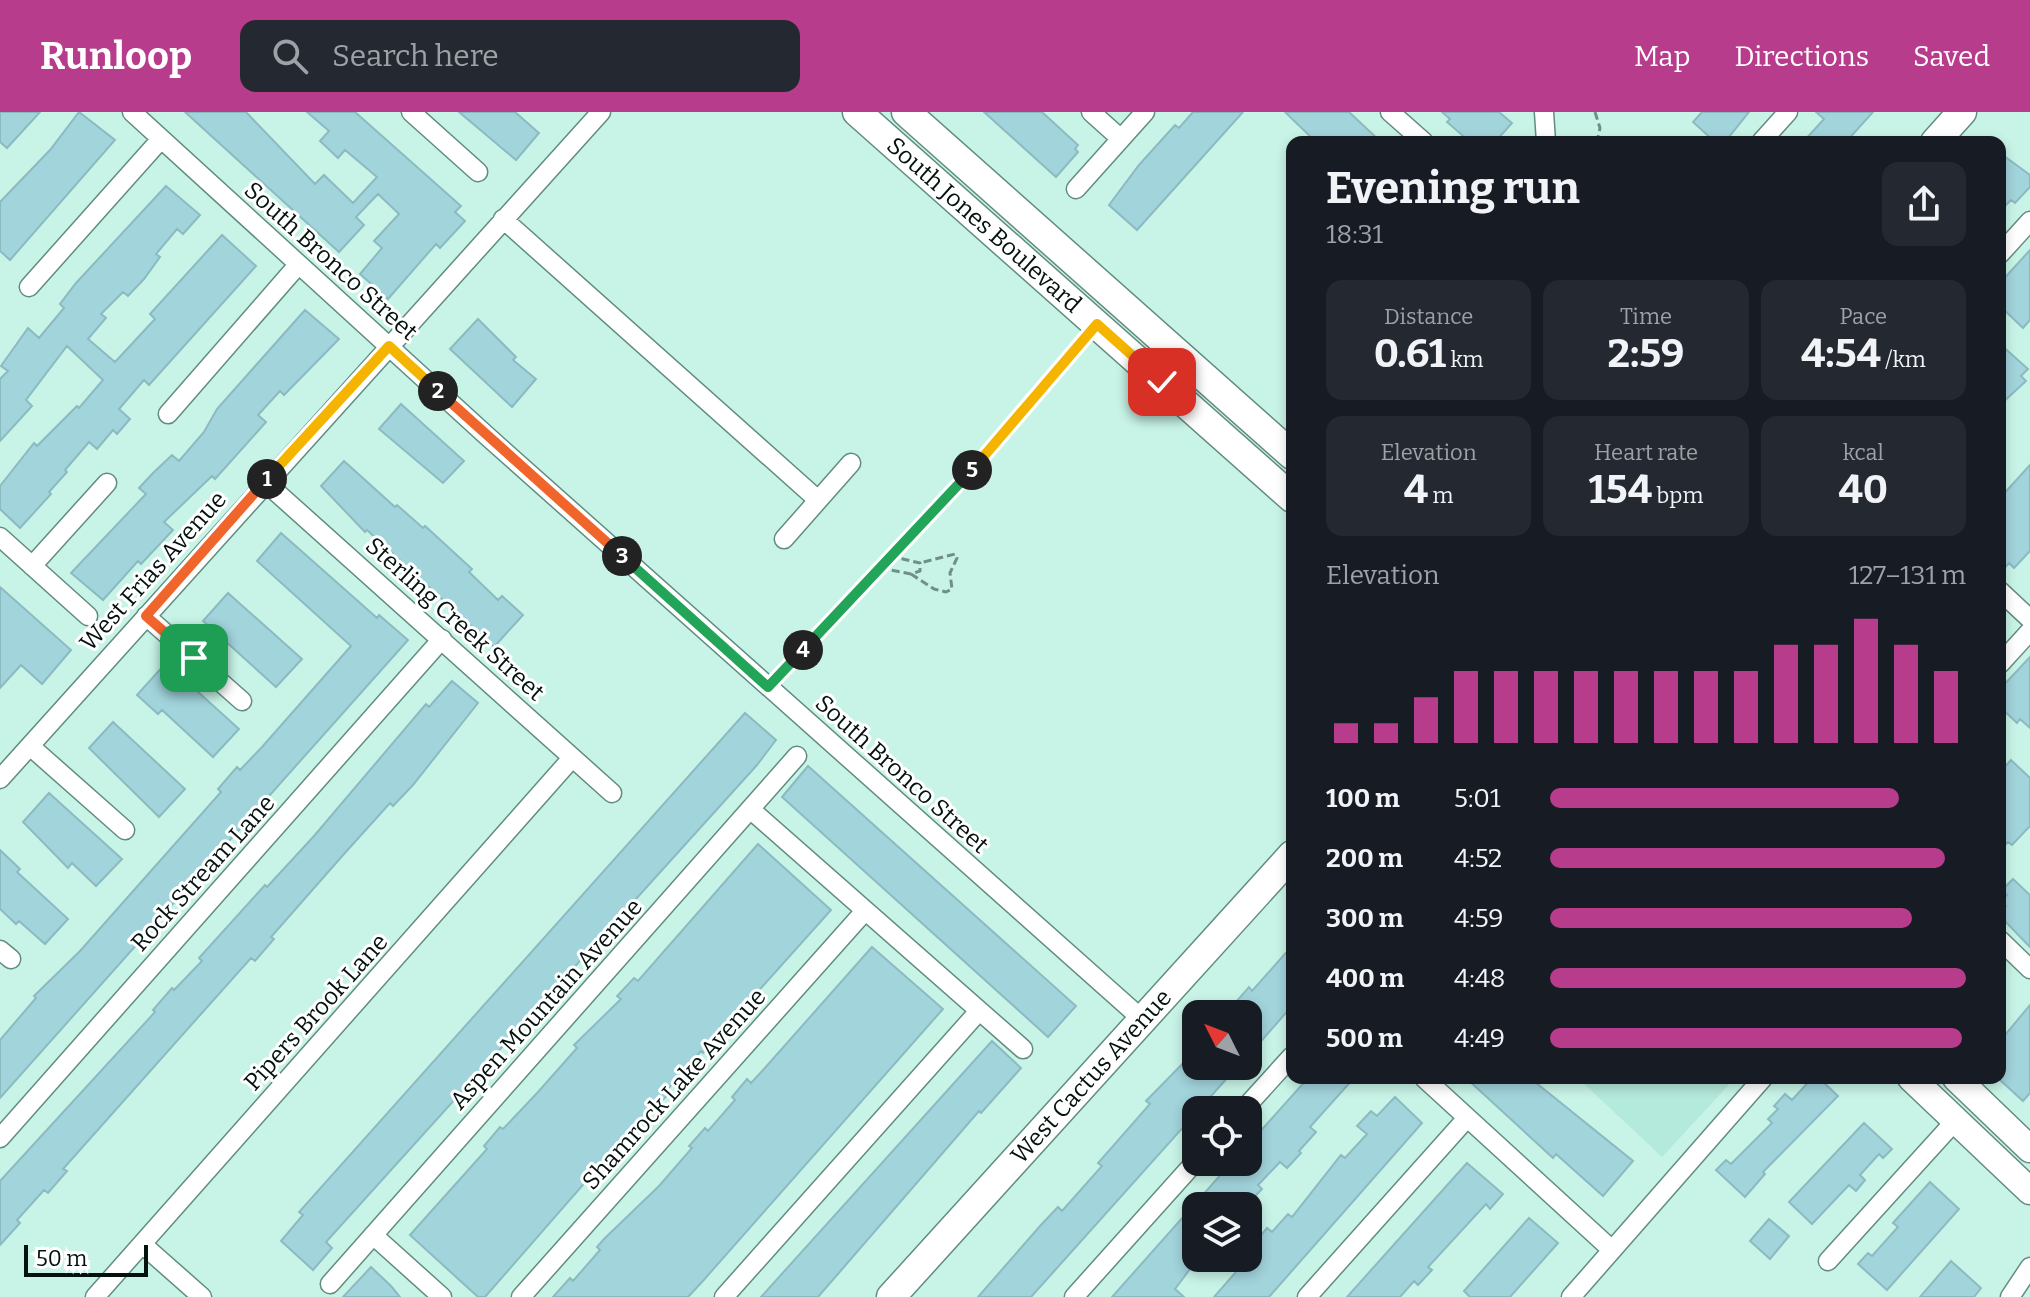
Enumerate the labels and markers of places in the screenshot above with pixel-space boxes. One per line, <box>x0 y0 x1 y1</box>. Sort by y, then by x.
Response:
pin <box>1128 348 1196 416</box>
pin: 2 <box>418 371 458 411</box>
pin: 5 <box>952 450 992 490</box>
pin: 1 <box>247 459 287 499</box>
pin: 3 <box>602 536 642 576</box>
pin <box>160 624 228 692</box>
pin: 4 <box>783 630 823 670</box>

